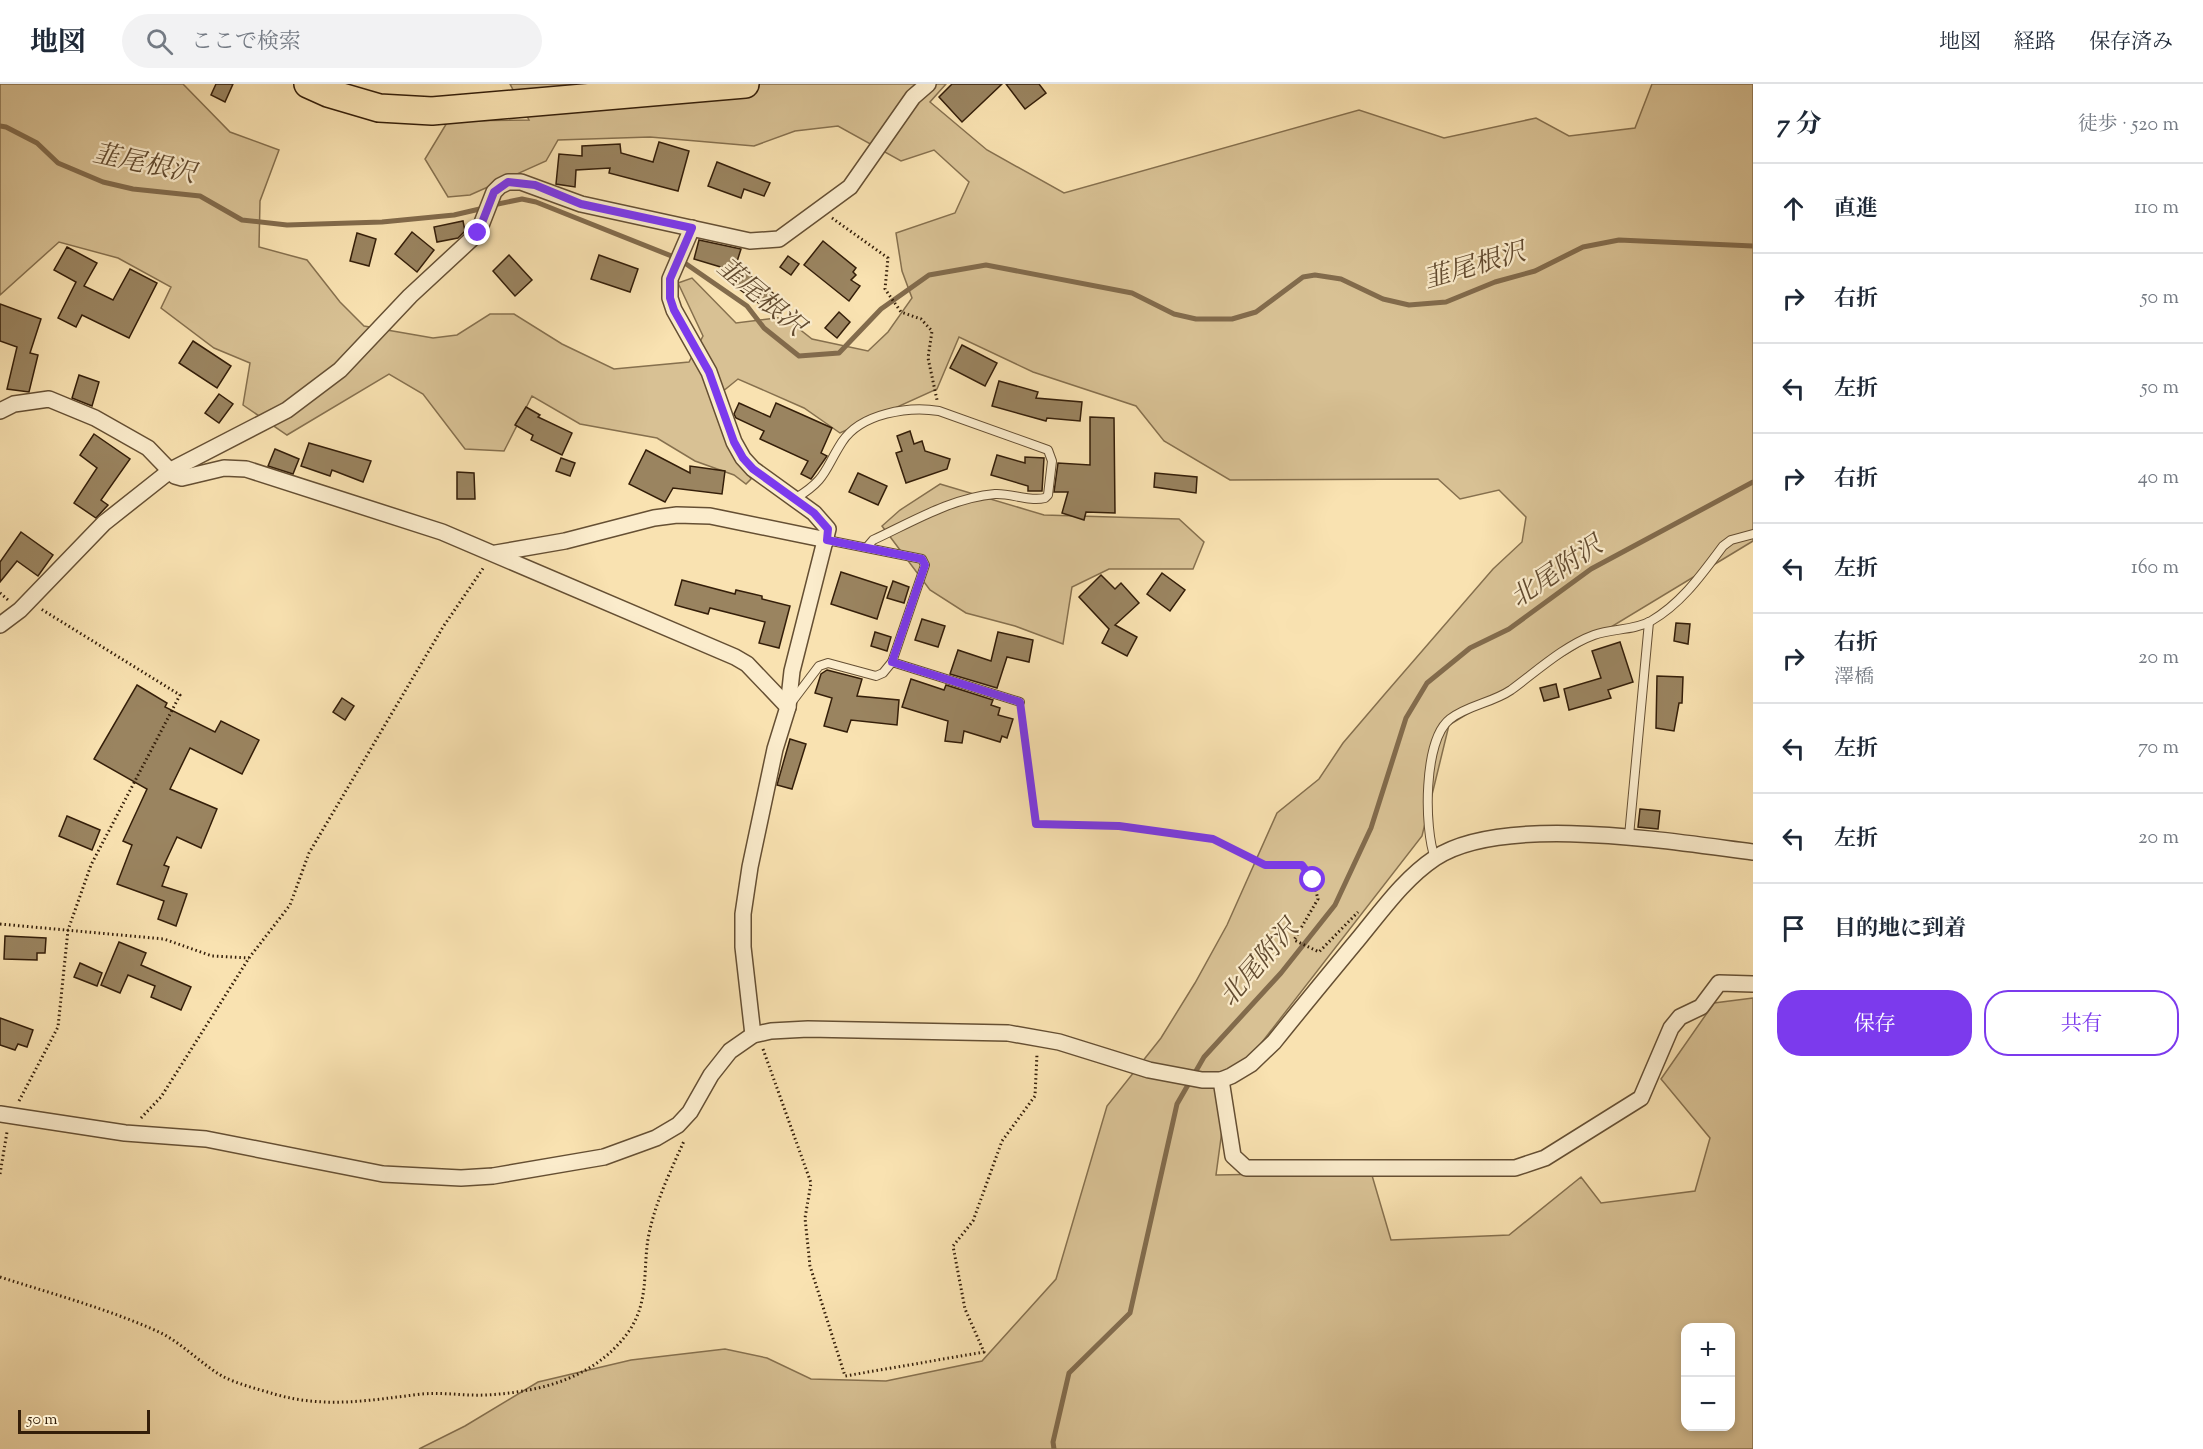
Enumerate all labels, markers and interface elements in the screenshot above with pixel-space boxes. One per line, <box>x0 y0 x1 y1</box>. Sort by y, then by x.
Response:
search box <box>122 14 542 68</box>
text: 地図 <box>30 24 86 64</box>
icon: search <box>143 25 176 58</box>
text: ここで検索 <box>191 27 301 59</box>
text: 地図 <box>1939 28 1981 58</box>
text: 経路 <box>2014 28 2056 58</box>
text: 保存済み <box>2089 28 2173 58</box>
text: 7 分 <box>1777 107 1822 144</box>
text: 徒歩 · 520 m <box>2078 111 2179 140</box>
water label: 韮尾根沢 <box>89 136 202 195</box>
icon: ahead <box>1777 192 1810 225</box>
text: 直進 <box>1834 194 1878 226</box>
text: 110 m <box>2134 194 2179 223</box>
route end <box>464 219 490 245</box>
water label: 韮尾根沢 <box>1420 234 1533 299</box>
water label: 韮尾根沢 <box>708 250 814 348</box>
icon: right <box>1777 282 1810 315</box>
text: 右折 <box>1834 284 1878 316</box>
text: 50 m <box>2141 284 2179 313</box>
icon: left <box>1777 372 1810 405</box>
text: 左折 <box>1834 374 1878 406</box>
text: 50 m <box>2141 374 2179 403</box>
icon: right <box>1777 462 1810 495</box>
text: 右折 <box>1834 464 1878 496</box>
text: 40 m <box>2138 464 2179 493</box>
water label: 北尾附沢 <box>1504 527 1613 617</box>
icon: left <box>1777 552 1810 585</box>
text: 左折 <box>1834 554 1878 586</box>
text: 160 m <box>2131 554 2179 583</box>
text: 右折 <box>1834 628 1878 660</box>
icon: right <box>1777 642 1810 675</box>
text: 20 m <box>2138 644 2179 673</box>
text: 澤橋 <box>1834 664 1874 693</box>
icon: left <box>1777 732 1810 765</box>
text: 左折 <box>1834 734 1878 766</box>
text: 70 m <box>2138 734 2179 763</box>
icon: left <box>1777 822 1810 855</box>
text: 左折 <box>1834 824 1878 856</box>
text: 20 m <box>2138 824 2179 853</box>
route start <box>1299 866 1325 892</box>
water label: 北尾附沢 <box>1212 910 1310 1015</box>
icon: arrive <box>1777 912 1810 945</box>
text: 目的地に到着 <box>1834 914 1966 946</box>
button: 保存 <box>1777 990 1972 1056</box>
button: 共有 <box>1984 990 2179 1056</box>
map controls <box>1681 1323 1735 1431</box>
button: + <box>1681 1323 1735 1377</box>
button: − <box>1681 1377 1735 1431</box>
scale bar <box>18 1407 150 1434</box>
text: 50 m <box>27 1409 58 1432</box>

